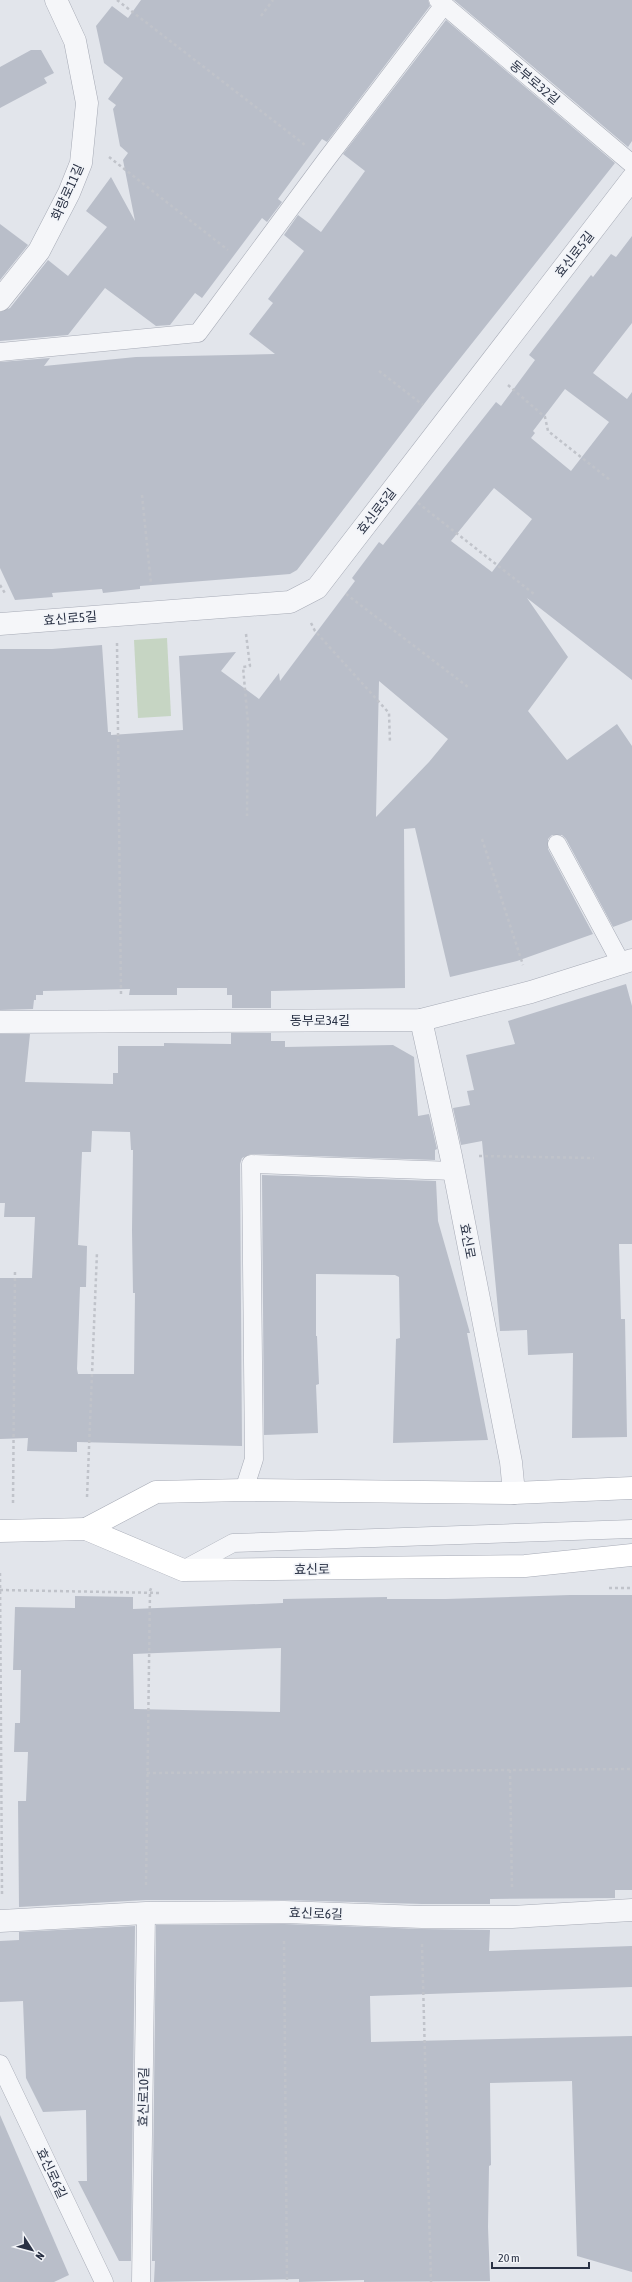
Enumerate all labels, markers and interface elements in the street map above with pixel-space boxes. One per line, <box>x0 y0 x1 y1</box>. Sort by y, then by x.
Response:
street label: 동부로32길 <box>507 57 563 107</box>
street label: 화랑로11길 <box>48 162 87 223</box>
street label: 효신로5길 <box>552 228 597 280</box>
street label: 효신로5길 <box>354 485 399 537</box>
street label: 효신로5길 <box>43 609 98 628</box>
street label: 동부로34길 <box>290 1013 350 1028</box>
street label: 효신로 <box>457 1222 478 1260</box>
street label: 효신로 <box>294 1562 330 1577</box>
street label: 효신로6길 <box>289 1905 343 1922</box>
street label: 효신로10길 <box>135 2067 152 2127</box>
street label: 효신로6길 <box>33 2146 70 2201</box>
north arrow <box>12 2230 52 2270</box>
scale bar <box>492 2244 589 2270</box>
text: N <box>33 2250 47 2262</box>
text: 20 m <box>498 2251 520 2265</box>

